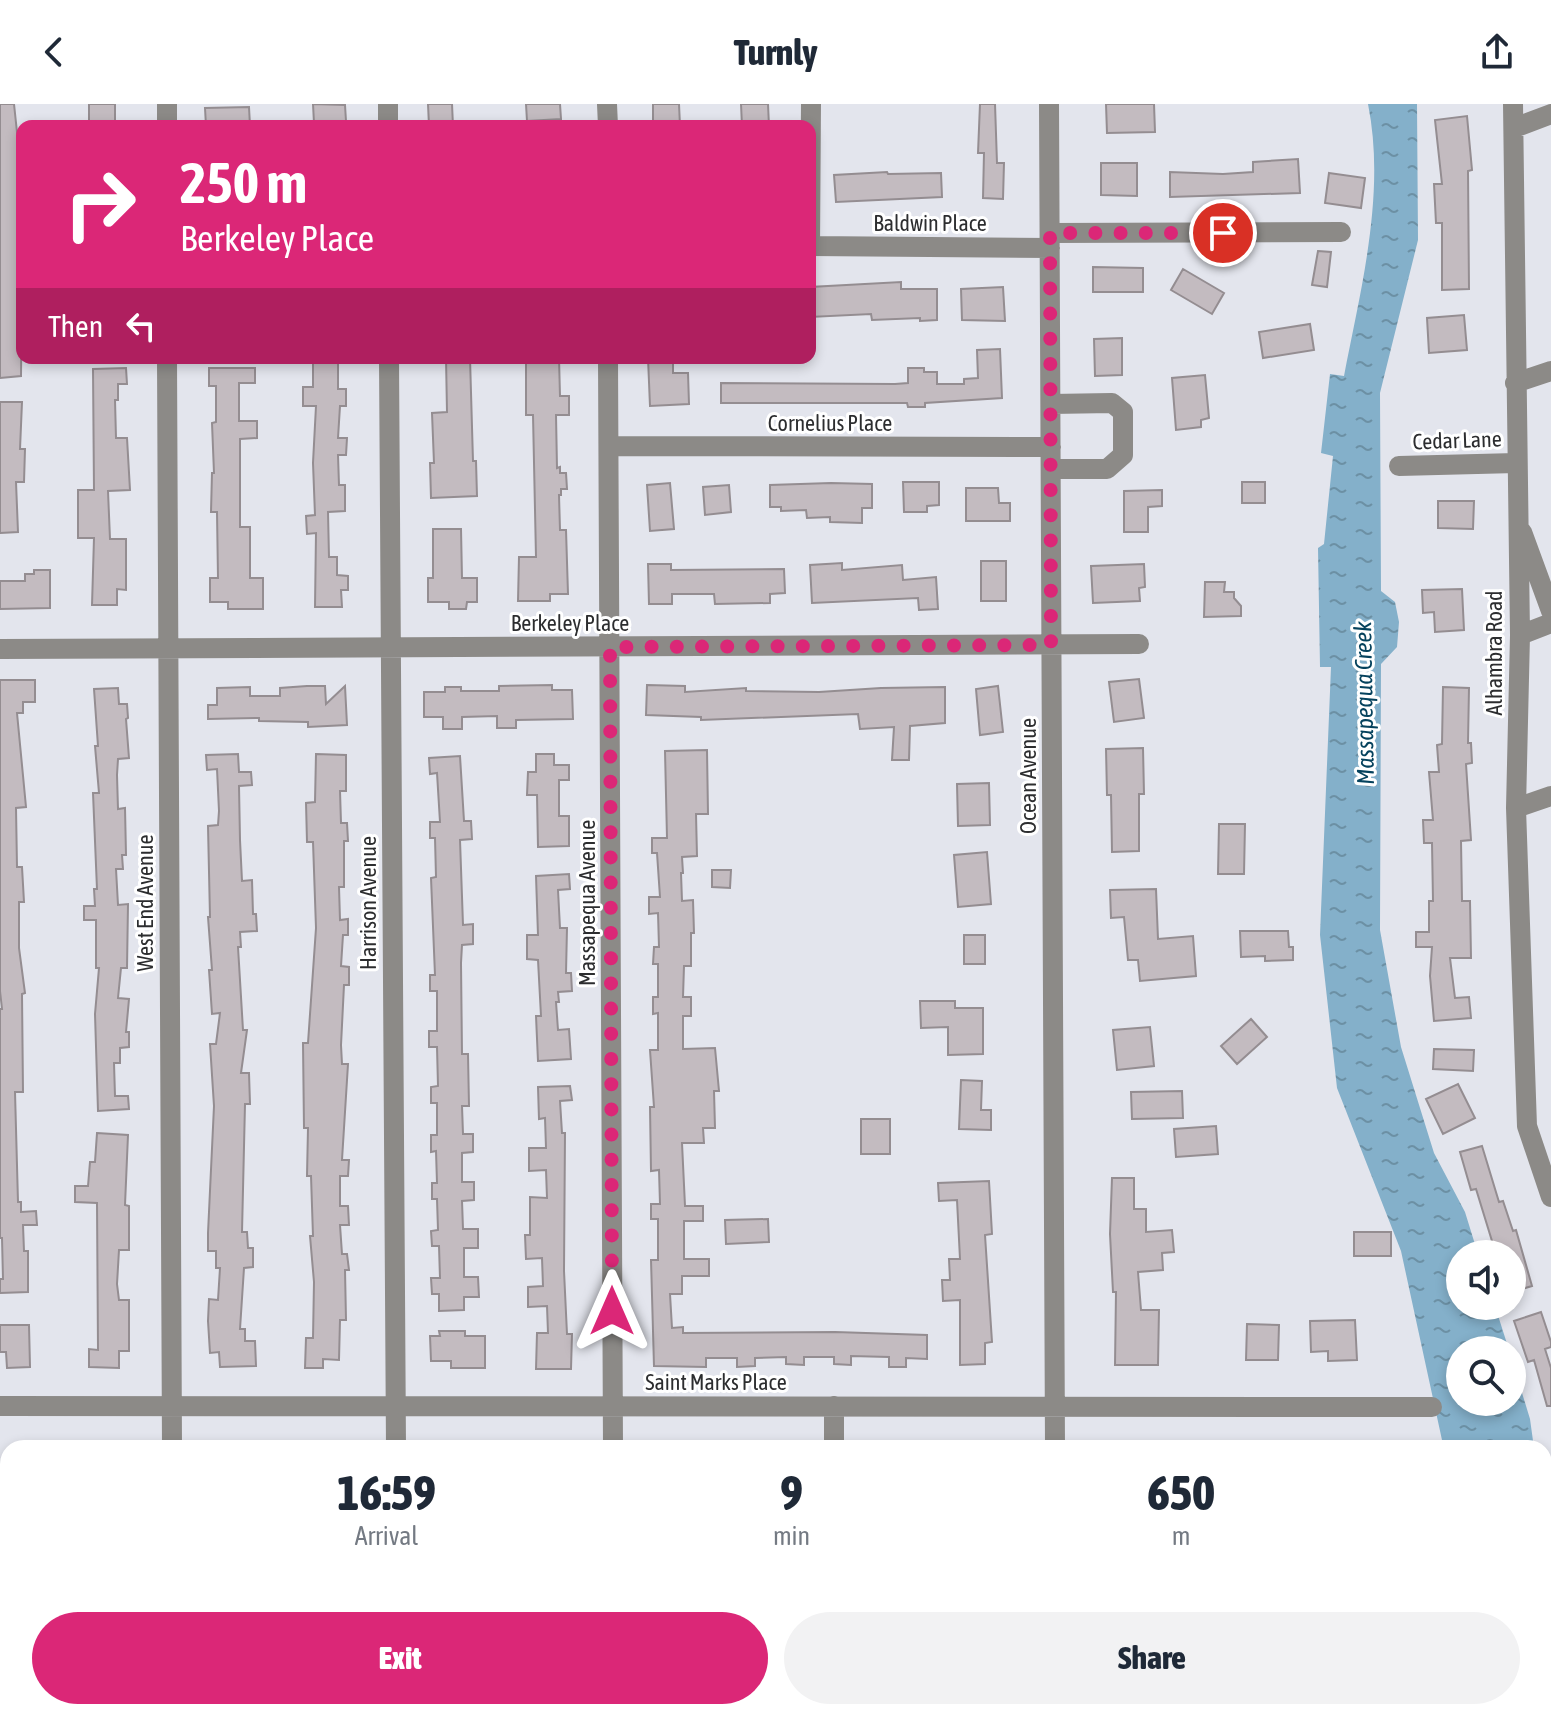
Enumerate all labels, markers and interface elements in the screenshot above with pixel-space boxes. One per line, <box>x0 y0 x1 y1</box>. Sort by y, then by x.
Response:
icon: back <box>32 30 76 74</box>
icon: share <box>1475 30 1519 74</box>
text: Turnly <box>734 31 817 73</box>
text: 250 m <box>180 151 307 215</box>
icon: right <box>48 152 152 256</box>
pin <box>1189 199 1257 267</box>
street label: Baldwin Place <box>873 210 987 236</box>
icon: arrive <box>1201 211 1245 255</box>
text: Berkeley Place <box>180 217 374 259</box>
icon: left <box>119 304 163 348</box>
text: Then <box>48 309 103 343</box>
street label: Cornelius Place <box>768 410 892 436</box>
street label: Cedar Lane <box>1412 425 1502 455</box>
street label: Alhambra Road <box>1481 590 1507 716</box>
street label: Berkeley Place <box>511 610 629 636</box>
water label: Massapequa Creek <box>1349 621 1379 785</box>
street label: Ocean Avenue <box>1015 718 1041 834</box>
street label: Massapequa Avenue <box>574 820 600 986</box>
street label: West End Avenue <box>132 835 158 971</box>
street label: Harrison Avenue <box>355 836 381 970</box>
map controls <box>1446 1240 1526 1416</box>
button: sound <box>1446 1240 1526 1320</box>
position arrow <box>570 1269 654 1353</box>
button: search <box>1446 1336 1526 1416</box>
street label: Saint Marks Place <box>645 1369 787 1395</box>
text: 16:59 <box>337 1465 436 1520</box>
text: 9 <box>780 1465 803 1520</box>
text: 650 <box>1147 1465 1215 1520</box>
text: Arrival <box>355 1521 418 1551</box>
text: min <box>773 1521 810 1551</box>
text: m <box>1172 1521 1190 1551</box>
button: Exit <box>32 1612 768 1704</box>
button: Share <box>784 1612 1520 1704</box>

